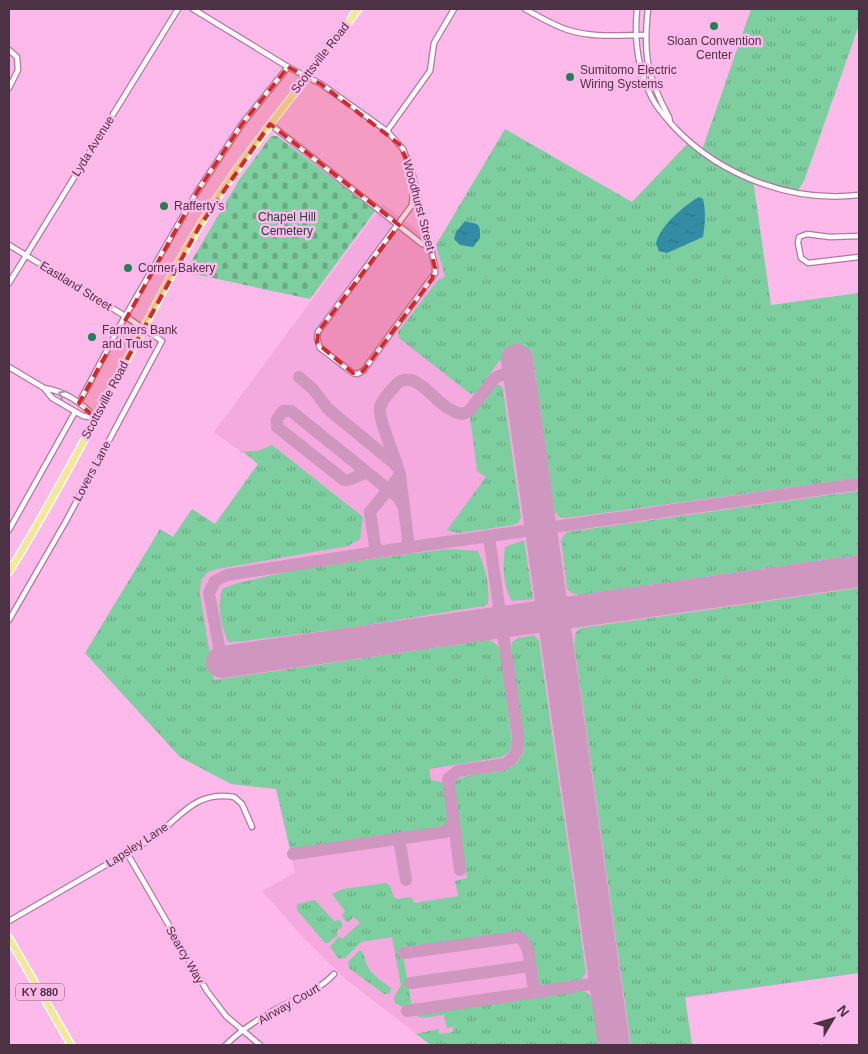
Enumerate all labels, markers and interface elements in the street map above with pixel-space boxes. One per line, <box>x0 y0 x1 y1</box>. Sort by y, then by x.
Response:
street label: Scottsville Road <box>288 20 352 96</box>
marker: Sloan Convention Center <box>708 20 720 32</box>
place label: Sloan Convention Center <box>667 34 761 62</box>
place label: Sumitomo Electric Wiring Systems <box>580 63 677 91</box>
marker: Sumitomo Electric Wiring Systems <box>564 71 576 83</box>
street label: Lyda Avenue <box>69 113 117 179</box>
street label: Woodhurst Street <box>400 158 438 252</box>
place label: Rafferty’s <box>174 199 224 213</box>
marker: Rafferty’s <box>158 200 170 212</box>
park label: Chapel Hill Cemetery <box>258 210 316 238</box>
street label: Eastland Street <box>37 258 115 314</box>
place label: Corner Bakery <box>138 261 215 275</box>
marker: Corner Bakery <box>122 262 134 274</box>
place label: Farmers Bank and Trust <box>102 323 178 351</box>
marker: Farmers Bank and Trust <box>86 331 98 343</box>
street label: Scottsville Road <box>79 359 131 441</box>
one-way arrow <box>59 390 68 400</box>
street label: Lovers Lane <box>70 438 114 503</box>
street label: Lapsley Lane <box>103 820 171 870</box>
street label: Searcy Way <box>163 924 207 986</box>
street label: Airway Court <box>256 980 323 1027</box>
road number: KY 880 <box>16 984 64 1000</box>
north arrow <box>808 994 858 1044</box>
text: N <box>834 1002 853 1020</box>

